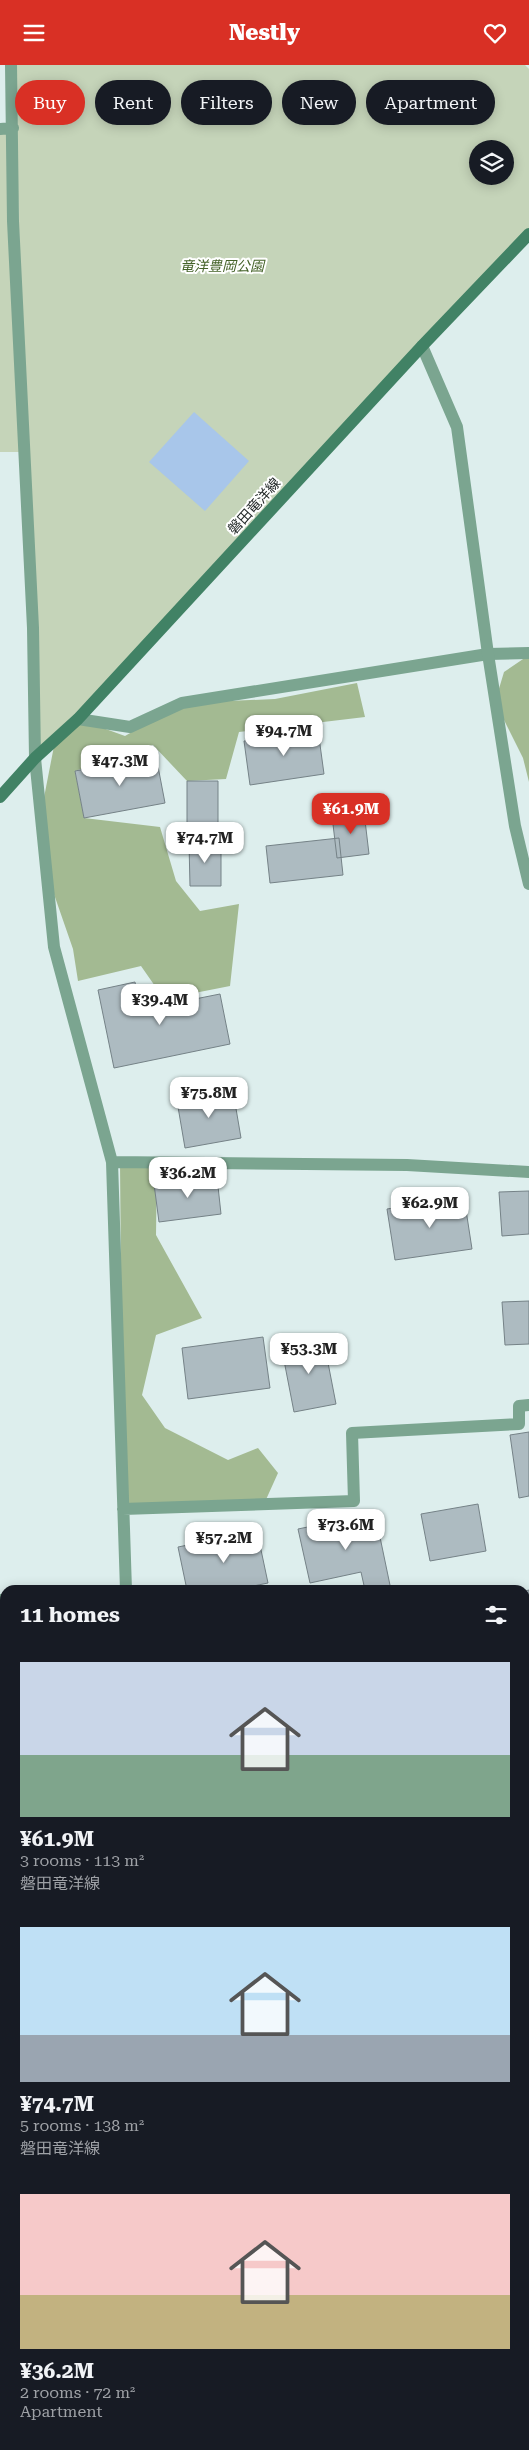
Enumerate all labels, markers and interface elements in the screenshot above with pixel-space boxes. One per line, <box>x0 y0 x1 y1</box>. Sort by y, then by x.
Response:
icon: menu <box>20 19 48 47</box>
icon: heart <box>481 19 509 47</box>
text: Nestly <box>229 20 300 45</box>
chip: Buy <box>15 80 85 125</box>
chip: Rent <box>95 80 171 125</box>
chip: Filters <box>181 80 272 125</box>
chip: New <box>282 80 356 125</box>
chip: Apartment <box>366 80 495 125</box>
map controls <box>469 140 514 185</box>
button: layers <box>469 140 514 185</box>
park label: 竜洋豊岡公園 <box>180 258 266 274</box>
street label: 磐田竜洋線 <box>225 475 283 537</box>
pin: ¥94.7M <box>243 715 325 757</box>
text: ¥94.7M <box>256 721 312 740</box>
pin: ¥47.3M <box>79 745 161 787</box>
text: ¥47.3M <box>92 751 148 770</box>
pin: ¥61.9M <box>310 793 392 835</box>
text: ¥61.9M <box>323 799 379 818</box>
pin: ¥74.7M <box>164 821 246 864</box>
text: ¥74.7M <box>177 828 233 847</box>
pin: ¥39.4M <box>119 983 201 1026</box>
text: ¥39.4M <box>132 990 188 1009</box>
pin: ¥75.8M <box>168 1077 250 1119</box>
text: ¥75.8M <box>181 1083 237 1102</box>
pin: ¥36.2M <box>147 1157 229 1199</box>
text: ¥36.2M <box>160 1163 216 1182</box>
pin: ¥62.9M <box>389 1187 471 1229</box>
text: ¥62.9M <box>402 1193 458 1212</box>
pin: ¥53.3M <box>268 1333 350 1375</box>
text: ¥53.3M <box>281 1339 337 1358</box>
pin: ¥73.6M <box>305 1509 387 1551</box>
text: ¥73.6M <box>318 1515 374 1534</box>
pin: ¥57.2M <box>183 1521 265 1564</box>
text: ¥57.2M <box>196 1528 252 1547</box>
icon: filters <box>482 1601 510 1629</box>
text: 11 homes <box>20 1603 120 1627</box>
icon: home <box>220 1694 310 1784</box>
text: ¥61.9M <box>20 1827 94 1851</box>
text: 3 rooms · 113 m² <box>20 1851 144 1870</box>
text: 磐田竜洋線 <box>20 1874 100 1893</box>
icon: home <box>220 1959 310 2049</box>
text: ¥74.7M <box>20 2092 94 2116</box>
text: 5 rooms · 138 m² <box>20 2116 144 2135</box>
text: 磐田竜洋線 <box>20 2139 100 2158</box>
icon: home <box>220 2227 310 2317</box>
text: ¥36.2M <box>20 2359 94 2383</box>
text: 2 rooms · 72 m² <box>20 2383 135 2402</box>
text: Apartment <box>20 2402 103 2421</box>

